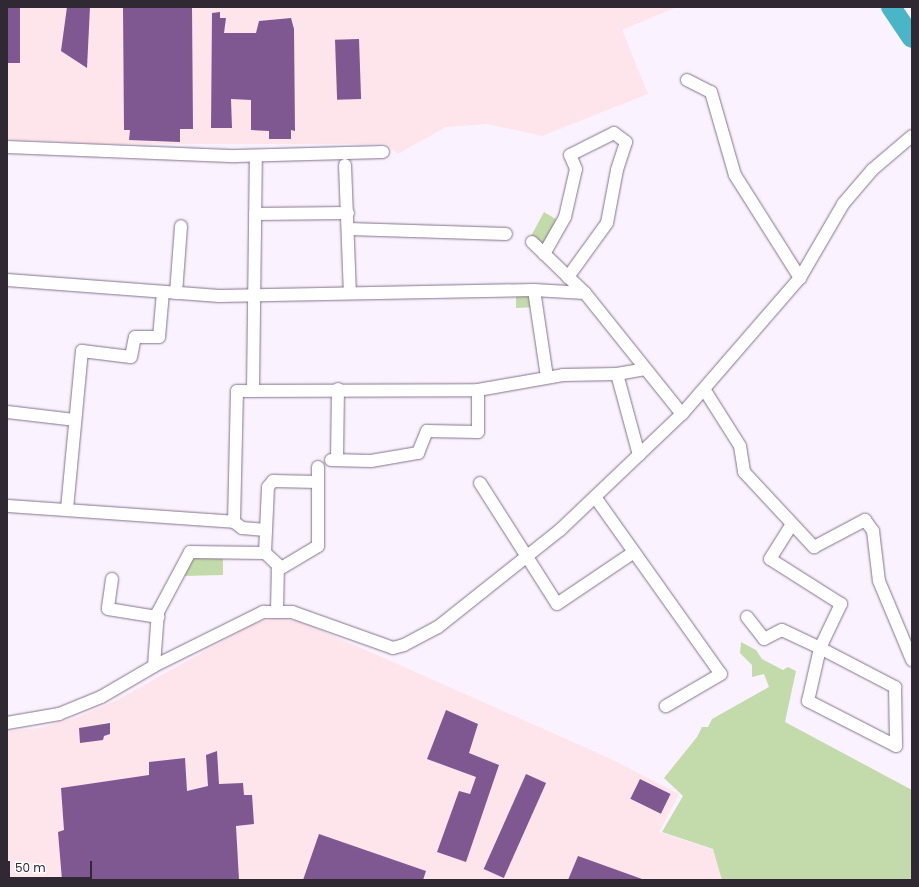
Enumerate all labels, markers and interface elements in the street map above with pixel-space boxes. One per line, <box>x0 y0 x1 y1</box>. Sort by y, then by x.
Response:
scale bar <box>10 853 94 879</box>
text: 50 m <box>15 859 46 876</box>

